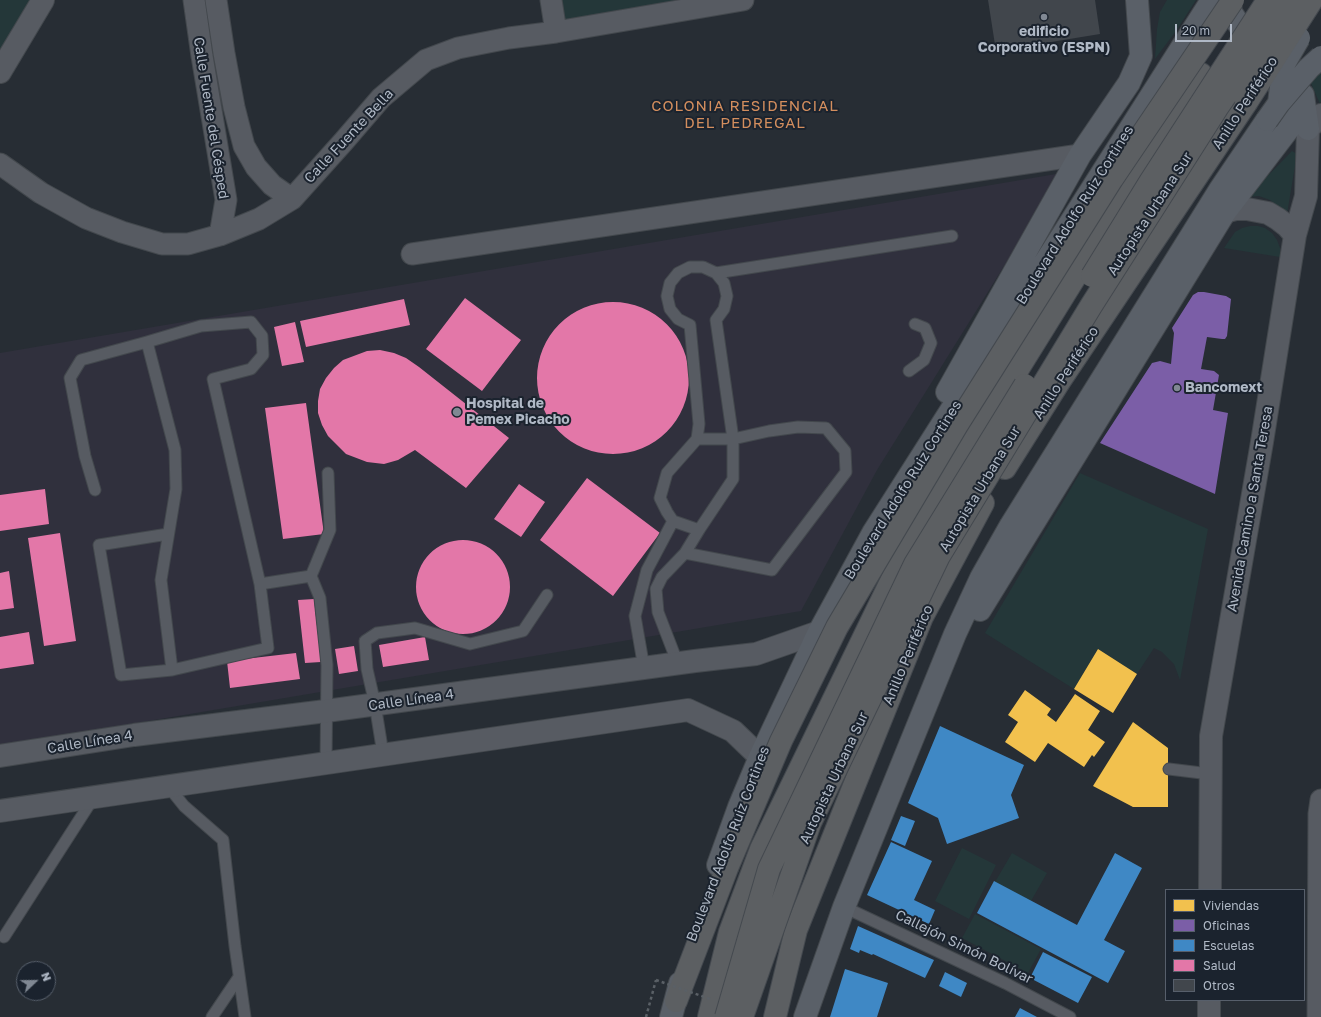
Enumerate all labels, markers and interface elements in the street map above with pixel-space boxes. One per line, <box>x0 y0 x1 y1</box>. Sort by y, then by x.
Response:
marker: edificio Corporativo (ESPN) <box>1039 12 1049 22</box>
scale bar <box>1177 16 1234 42</box>
text: 20 m <box>1182 23 1210 38</box>
place label: edificio Corporativo (ESPN) <box>978 24 1110 56</box>
street label: Calle Fuente del Césped <box>190 36 232 200</box>
street label: Anillo Periférico <box>1209 53 1281 153</box>
street label: Calle Fuente Bella <box>301 85 397 187</box>
district label: COLONIA RESIDENCIAL DEL PEDREGAL <box>651 97 839 132</box>
street label: Boulevard Adolfo Ruiz Cortines <box>1013 122 1137 308</box>
street label: Autopista Urbana Sur <box>1104 149 1196 279</box>
street label: Anillo Periférico <box>1030 323 1102 423</box>
place label: Bancomext <box>1185 380 1262 396</box>
marker: Bancomext <box>1172 383 1182 393</box>
place label: Hospital de Pemex Picacho <box>466 396 570 428</box>
street label: Boulevard Adolfo Ruiz Cortines <box>841 397 965 583</box>
street label: Avenida Camino a Santa Teresa <box>1224 405 1276 613</box>
marker: Hospital de Pemex Picacho <box>451 406 463 418</box>
street label: Autopista Urbana Sur <box>936 423 1024 555</box>
street label: Anillo Periférico <box>879 602 937 708</box>
street label: Calle Línea 4 <box>367 686 455 714</box>
street label: Autopista Urbana Sur <box>796 709 872 847</box>
street label: Calle Línea 4 <box>46 727 134 757</box>
street label: Boulevard Adolfo Ruiz Cortines <box>683 744 773 944</box>
legend <box>1165 889 1305 1001</box>
text: Viviendas <box>1203 898 1259 913</box>
street label: Callejón Simón Bolívar <box>892 906 1036 988</box>
text: Oficinas <box>1203 918 1250 933</box>
text: Escuelas <box>1203 938 1254 953</box>
text: Salud <box>1203 958 1236 973</box>
north arrow <box>16 961 56 1001</box>
text: N <box>39 970 54 983</box>
text: Otros <box>1203 978 1235 993</box>

